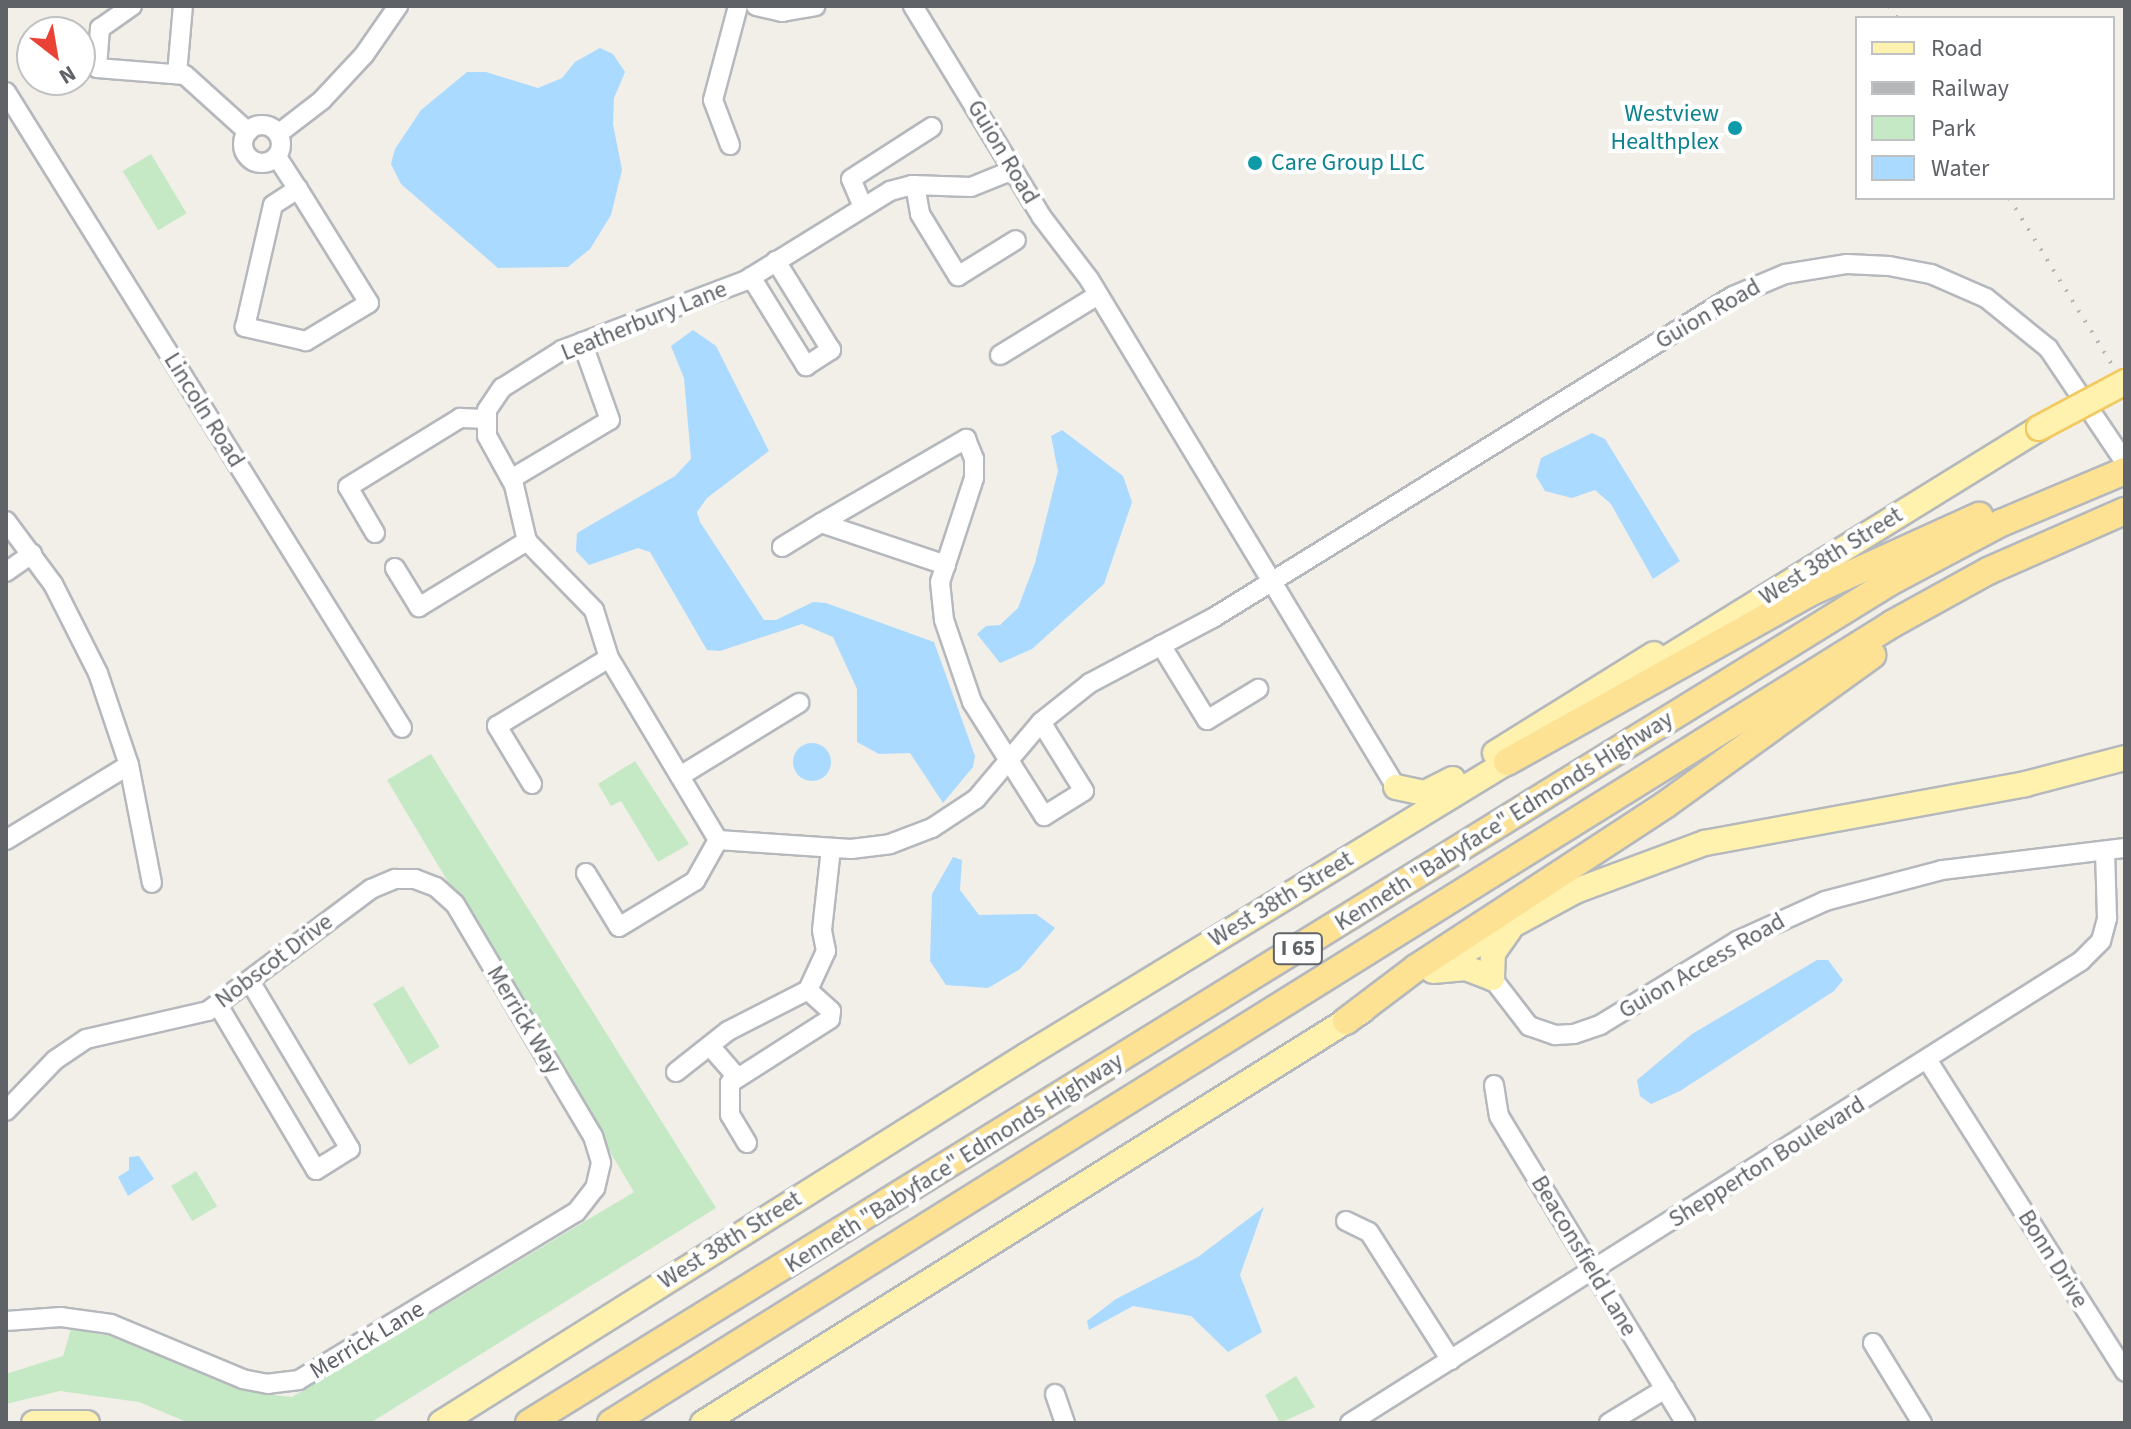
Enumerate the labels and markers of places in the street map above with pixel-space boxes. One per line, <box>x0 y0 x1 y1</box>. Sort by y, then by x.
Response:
place label: Westview Healthplex <box>1611 100 1719 156</box>
marker: Westview Healthplex <box>1726 119 1744 137</box>
place label: Care Group LLC <box>1271 149 1425 177</box>
marker: Care Group LLC <box>1246 154 1264 172</box>

